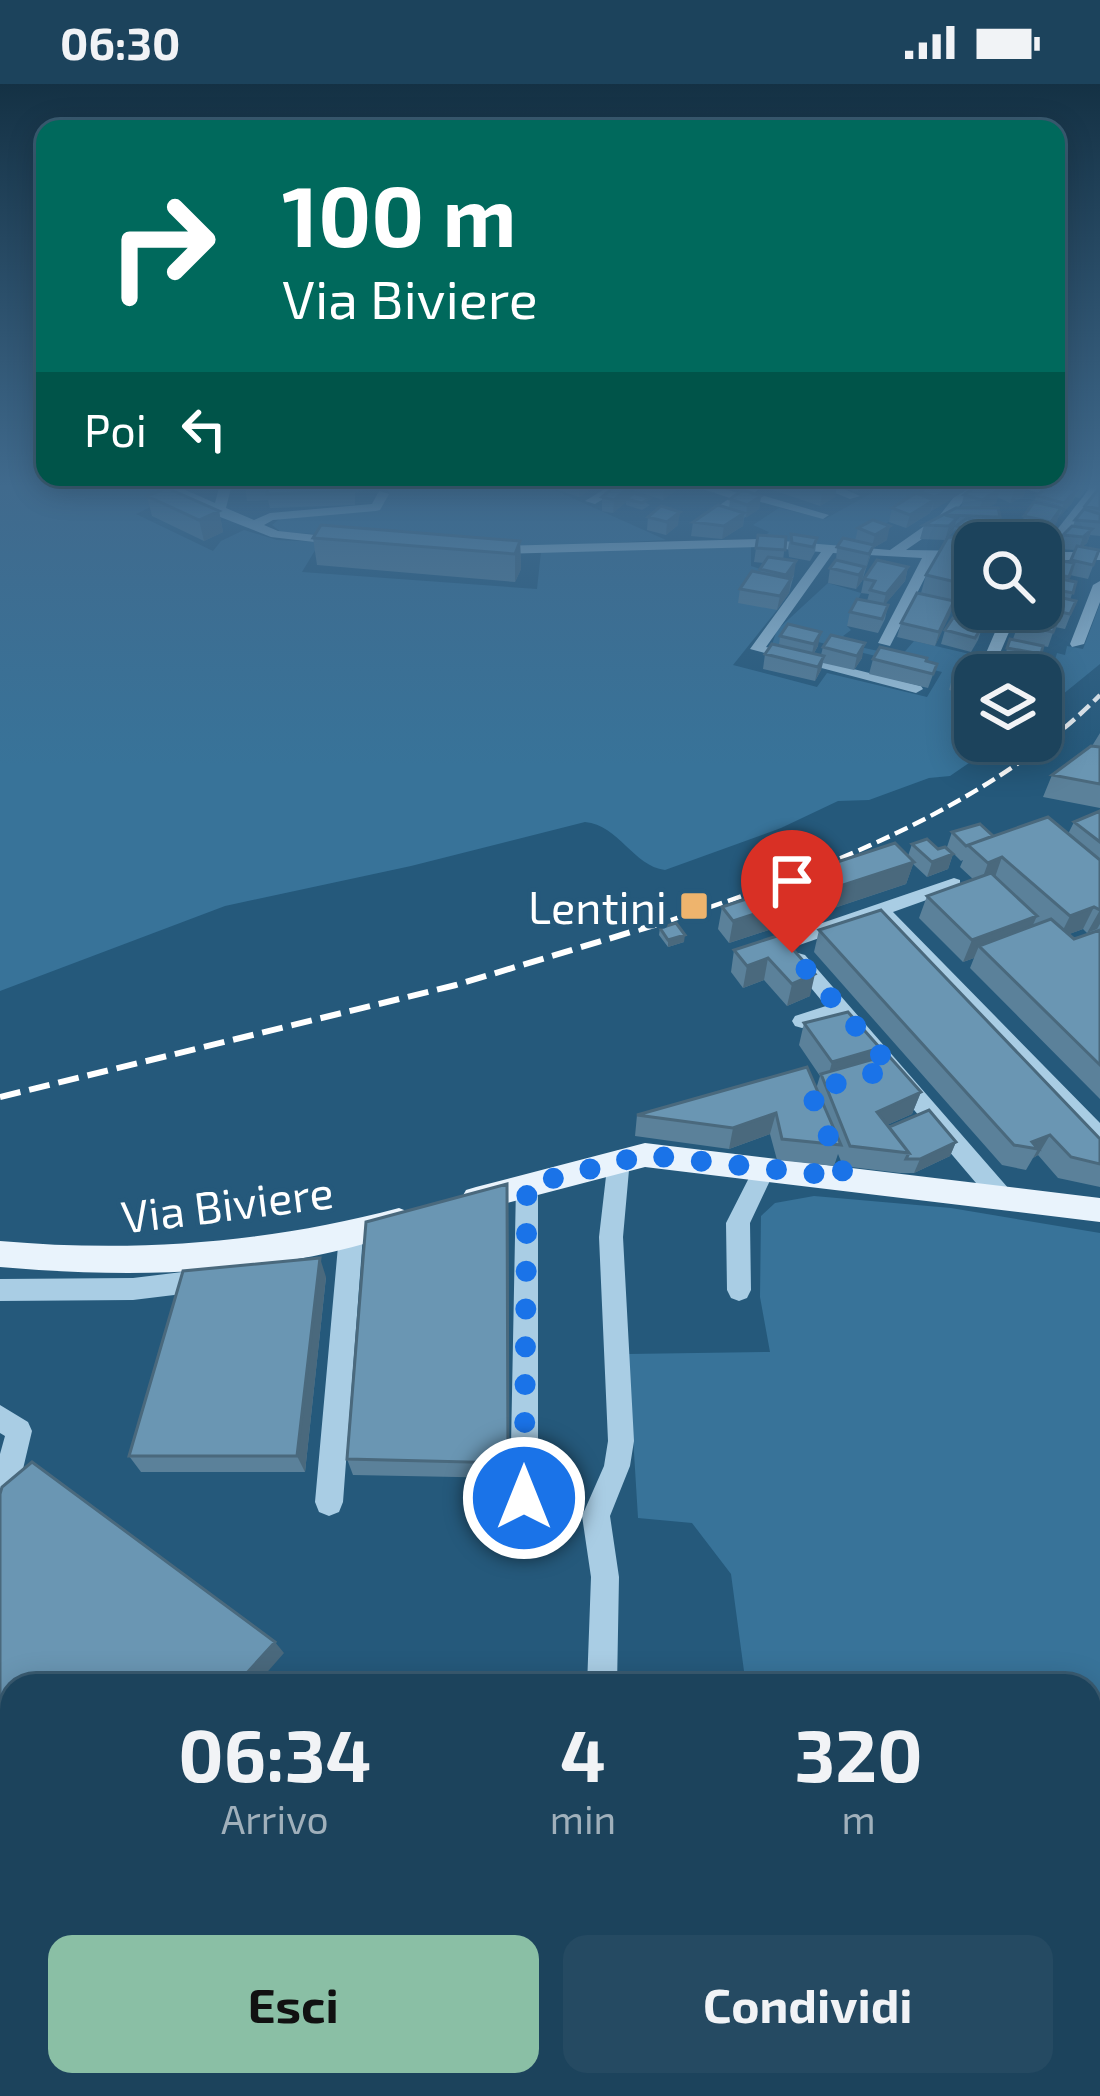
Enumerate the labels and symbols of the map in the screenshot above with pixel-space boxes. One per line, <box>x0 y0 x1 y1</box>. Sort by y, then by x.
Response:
pin <box>741 830 843 953</box>
place label: Lentini <box>528 879 667 933</box>
marker: Lentini <box>678 890 710 922</box>
street label: Via Biviere <box>118 1163 336 1243</box>
position arrow <box>461 1435 587 1561</box>

